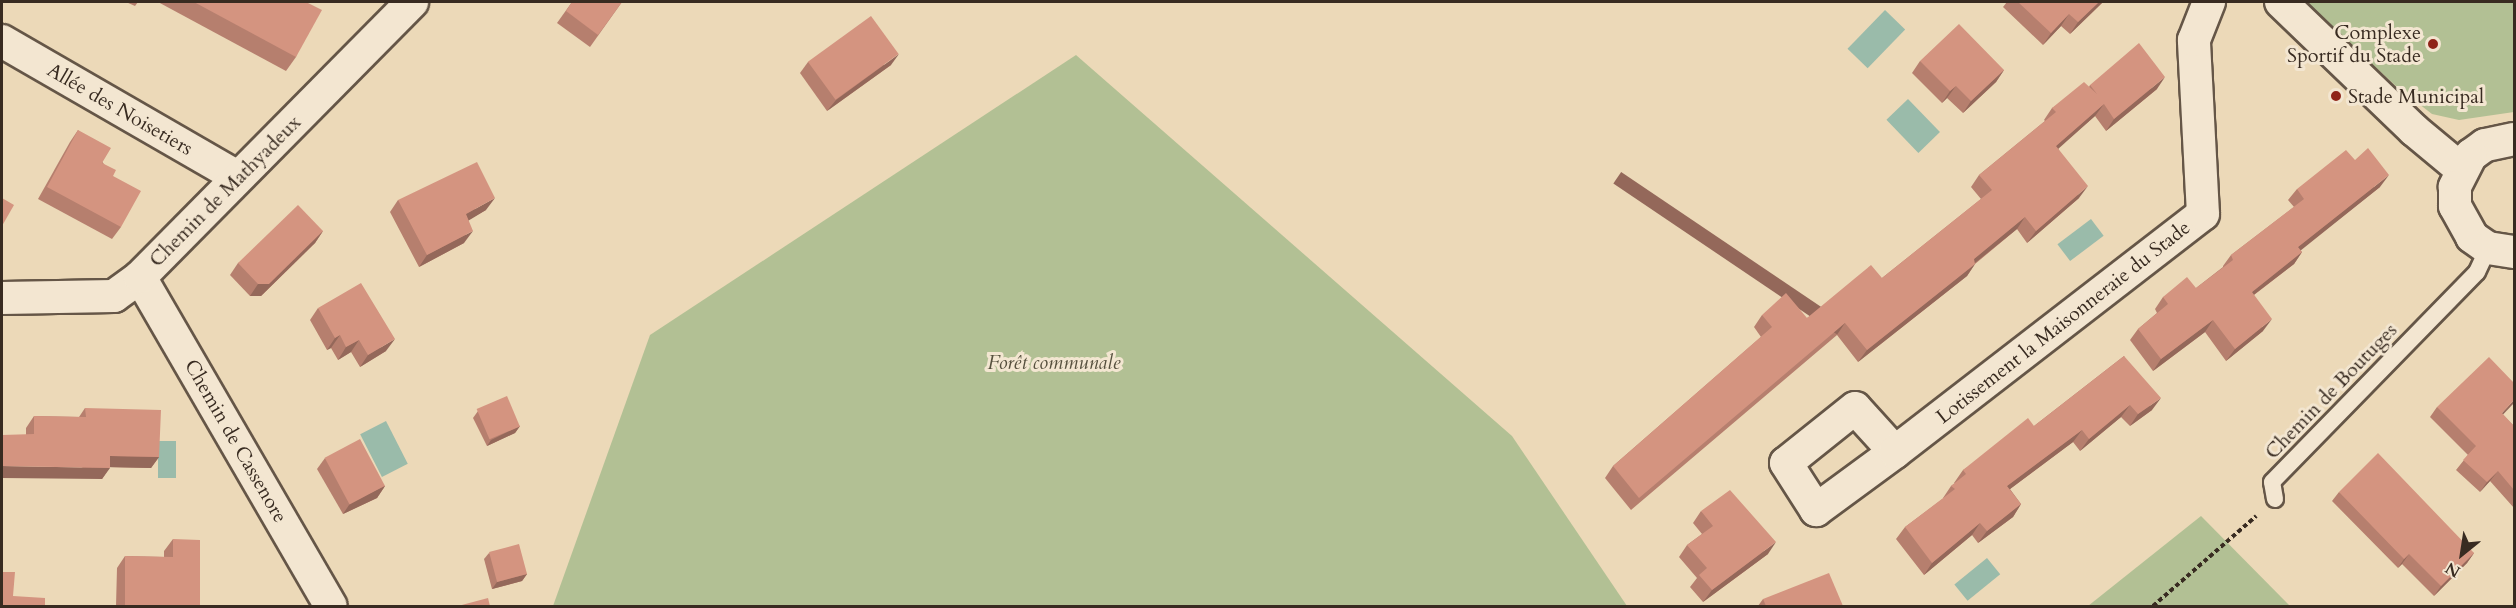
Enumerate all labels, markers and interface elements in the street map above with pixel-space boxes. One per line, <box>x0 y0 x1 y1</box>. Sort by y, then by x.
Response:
place label: Complexe Sportif du Stade <box>2287 20 2421 67</box>
marker: Complexe Sportif du Stade <box>2426 37 2440 51</box>
street label: Allée des Noisetiers <box>43 58 197 160</box>
place label: Stade Municipal <box>2348 84 2484 108</box>
marker: Stade Municipal <box>2329 89 2343 103</box>
street label: Chemin de Mathyadeux <box>144 110 306 272</box>
street label: Lotissement la Maisonneraie du Stade <box>1931 215 2195 429</box>
street label: Chemin de Boutuges <box>2260 318 2402 464</box>
park label: Forêt communale <box>987 350 1121 374</box>
street label: Chemin de Cassenore <box>179 355 293 527</box>
north arrow <box>2432 524 2492 584</box>
text: N <box>2441 557 2465 583</box>

